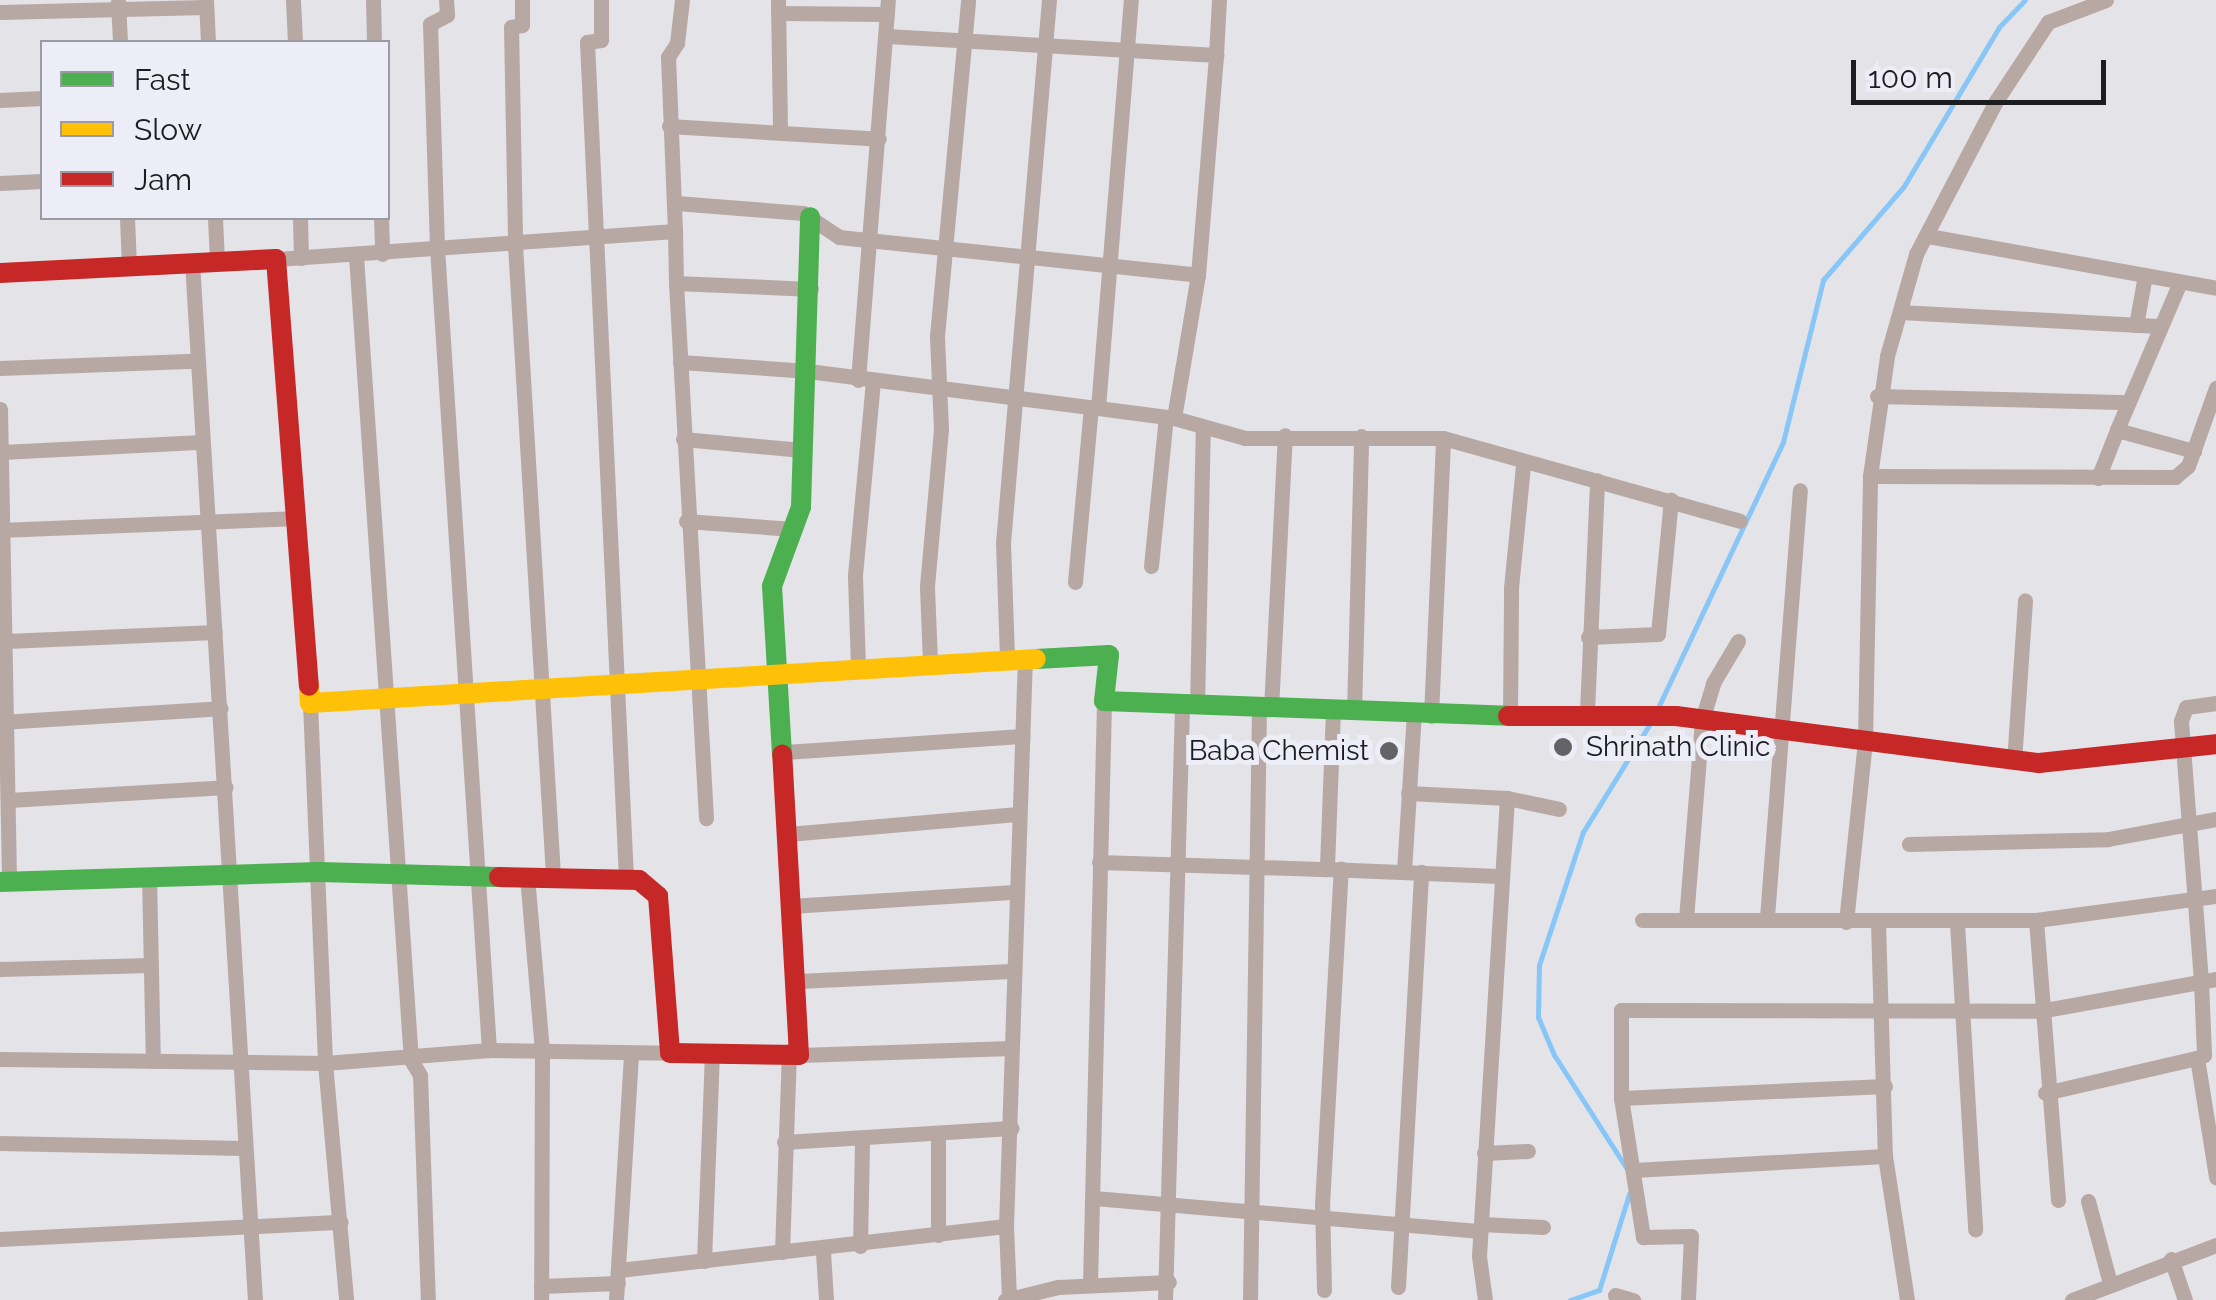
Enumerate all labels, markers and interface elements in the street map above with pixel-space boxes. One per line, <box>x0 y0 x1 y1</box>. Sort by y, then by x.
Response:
legend <box>40 40 390 220</box>
scale bar <box>1856 40 2111 102</box>
text: 100 m <box>1868 60 1953 95</box>
text: Fast <box>134 62 191 97</box>
text: Slow <box>134 112 202 147</box>
text: Jam <box>134 162 192 197</box>
place label: Shrinath Clinic <box>1586 730 1770 764</box>
place label: Baba Chemist <box>1189 734 1369 768</box>
marker: Shrinath Clinic <box>1550 734 1576 760</box>
marker: Baba Chemist <box>1378 740 1400 762</box>

